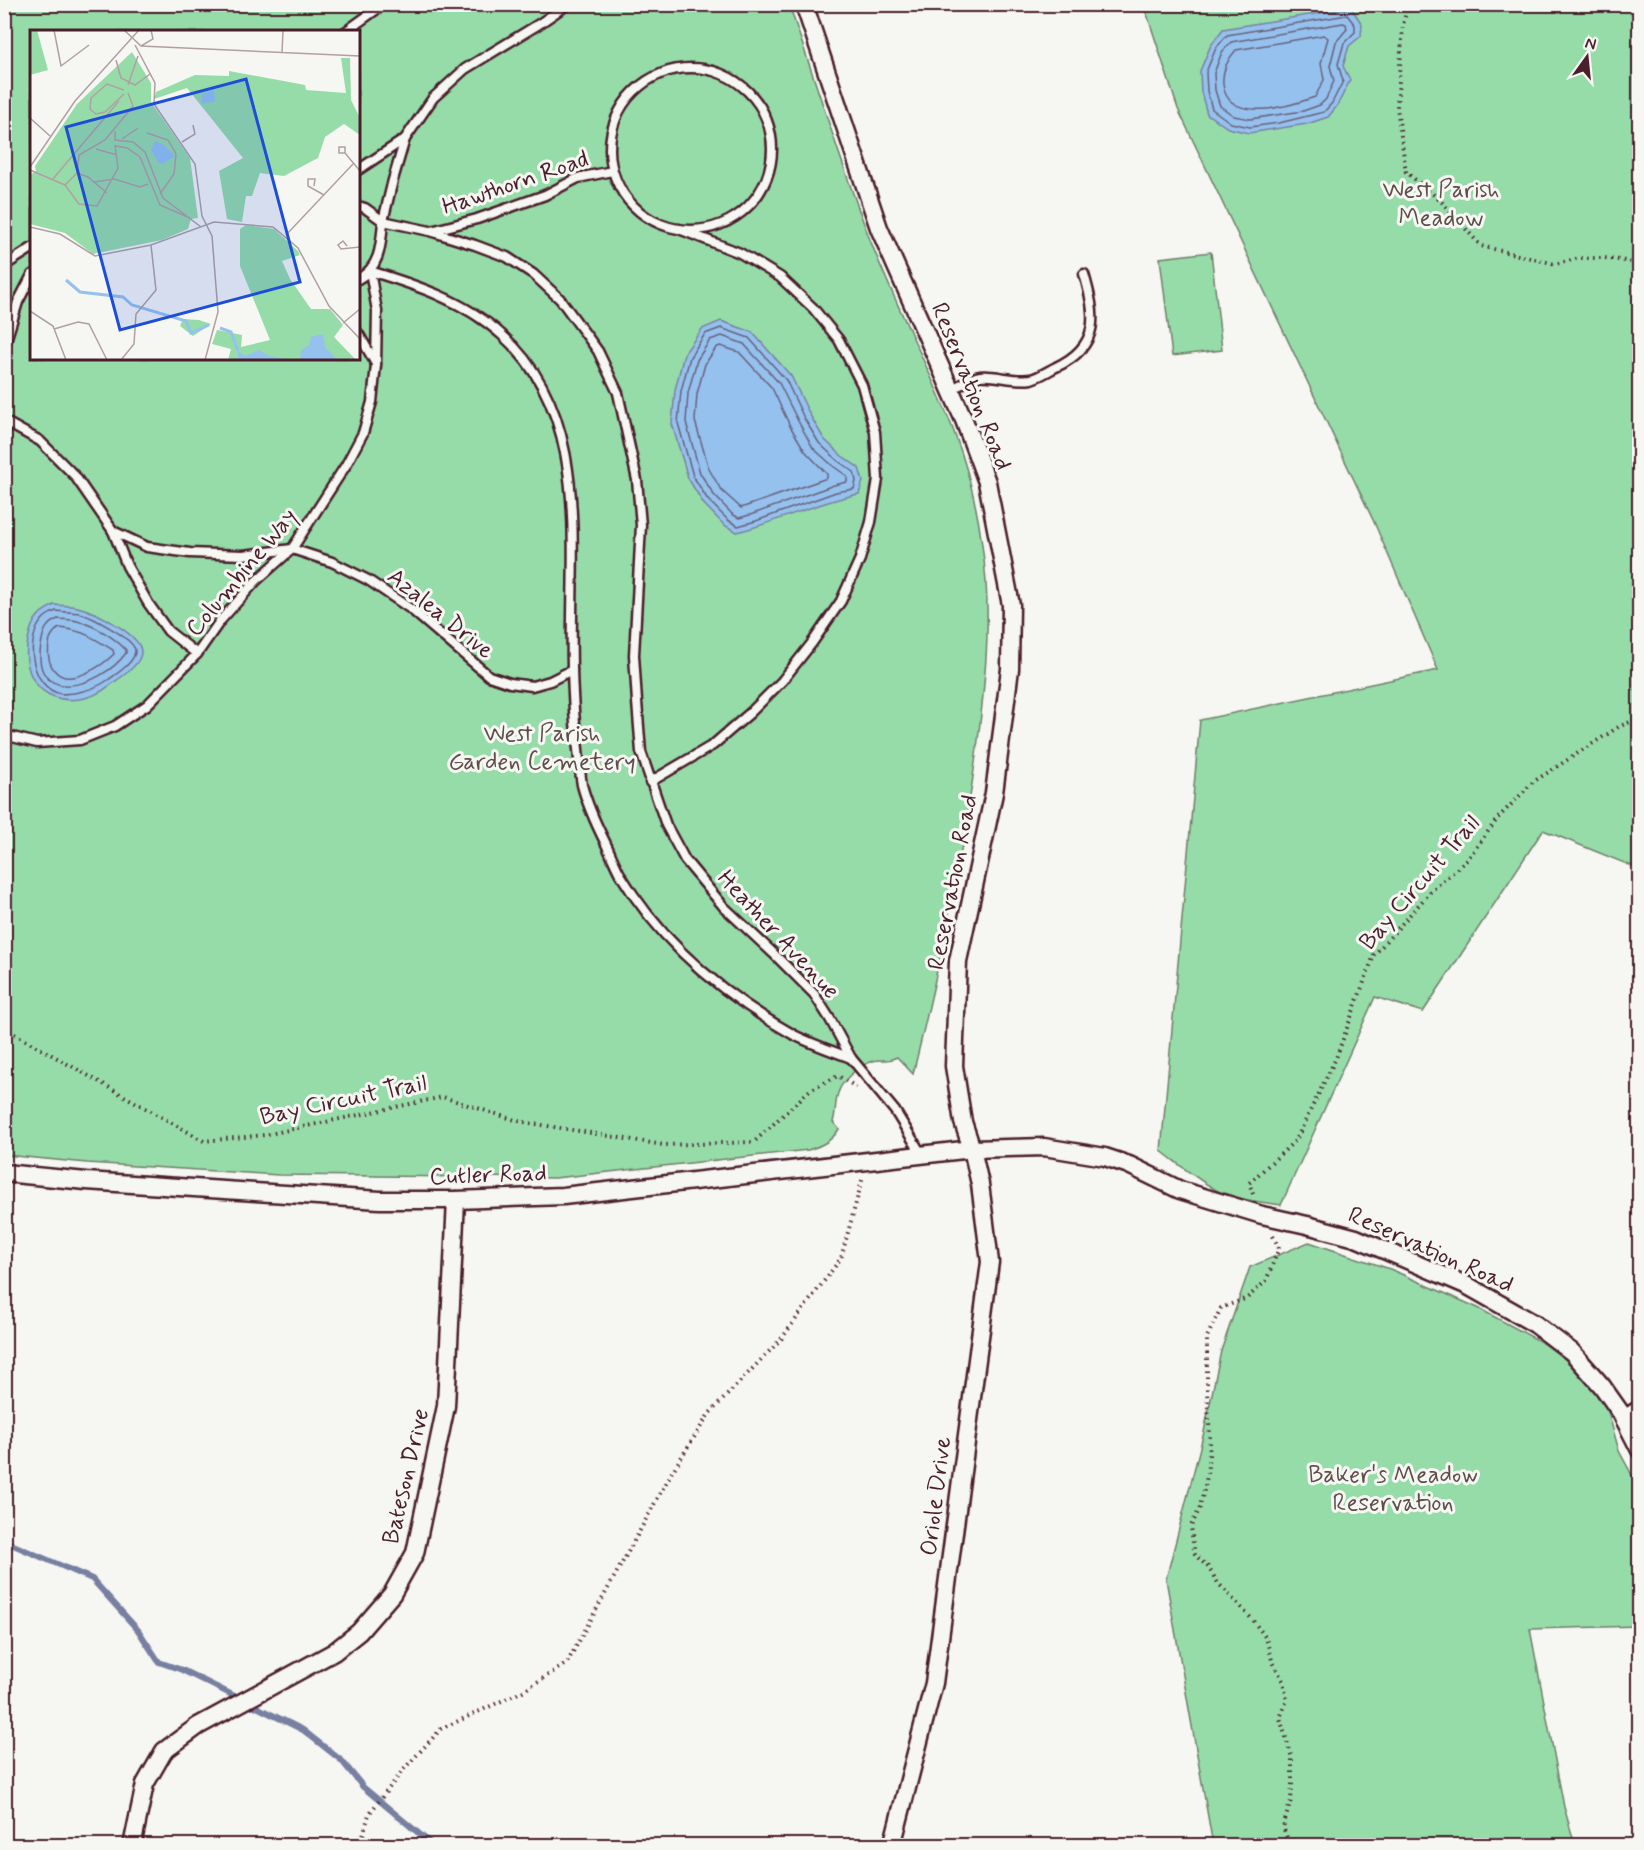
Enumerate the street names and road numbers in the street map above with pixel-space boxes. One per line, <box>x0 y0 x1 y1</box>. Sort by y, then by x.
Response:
street label: Hawthorn Road <box>438 144 593 223</box>
street label: Reservation Road <box>923 298 1018 475</box>
street label: Columbine Way <box>179 502 305 644</box>
street label: Azalea Drive <box>380 562 500 667</box>
street label: Reservation Road <box>921 792 986 973</box>
street label: Bay Circuit Trail <box>1353 809 1487 957</box>
street label: Heather Avenue <box>710 864 846 1006</box>
street label: Bay Circuit Trail <box>257 1068 429 1133</box>
street label: Cutler Road <box>429 1158 547 1193</box>
street label: Reservation Road <box>1343 1200 1518 1301</box>
street label: Bateson Drive <box>376 1405 437 1547</box>
street label: Oriole Drive <box>914 1435 959 1558</box>

